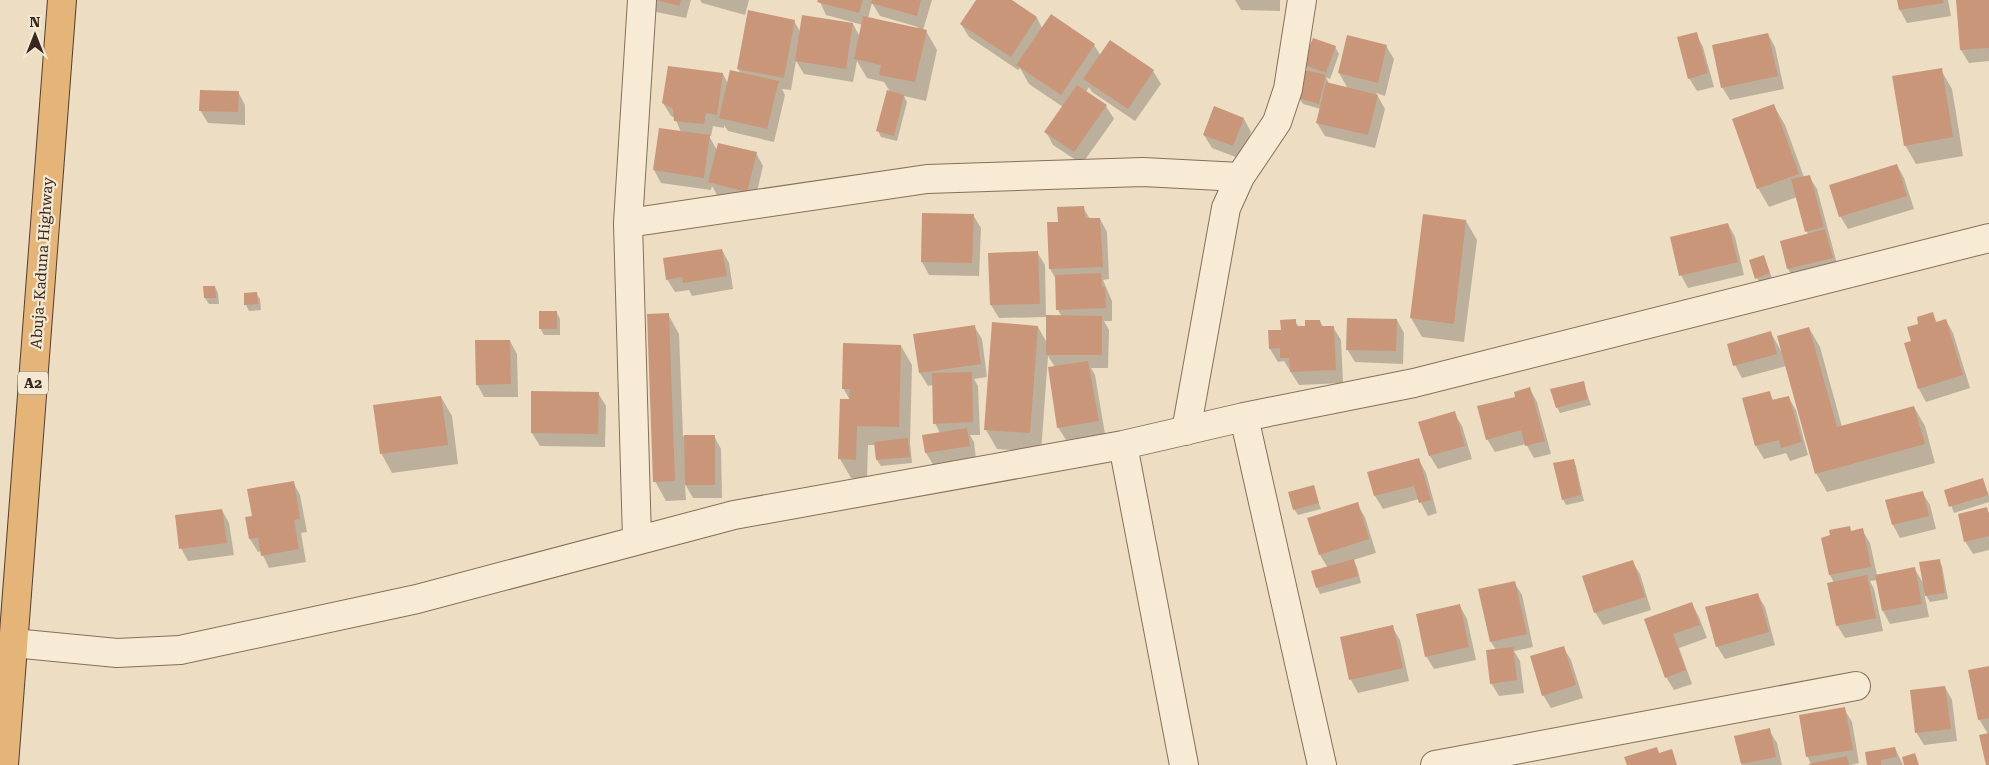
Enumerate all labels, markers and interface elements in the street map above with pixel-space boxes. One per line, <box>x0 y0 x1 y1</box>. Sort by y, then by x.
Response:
north arrow <box>10 10 60 60</box>
text: N <box>30 14 41 30</box>
street label: Abuja-Kaduna Highway <box>27 176 57 350</box>
road number: A2 <box>18 372 48 394</box>

